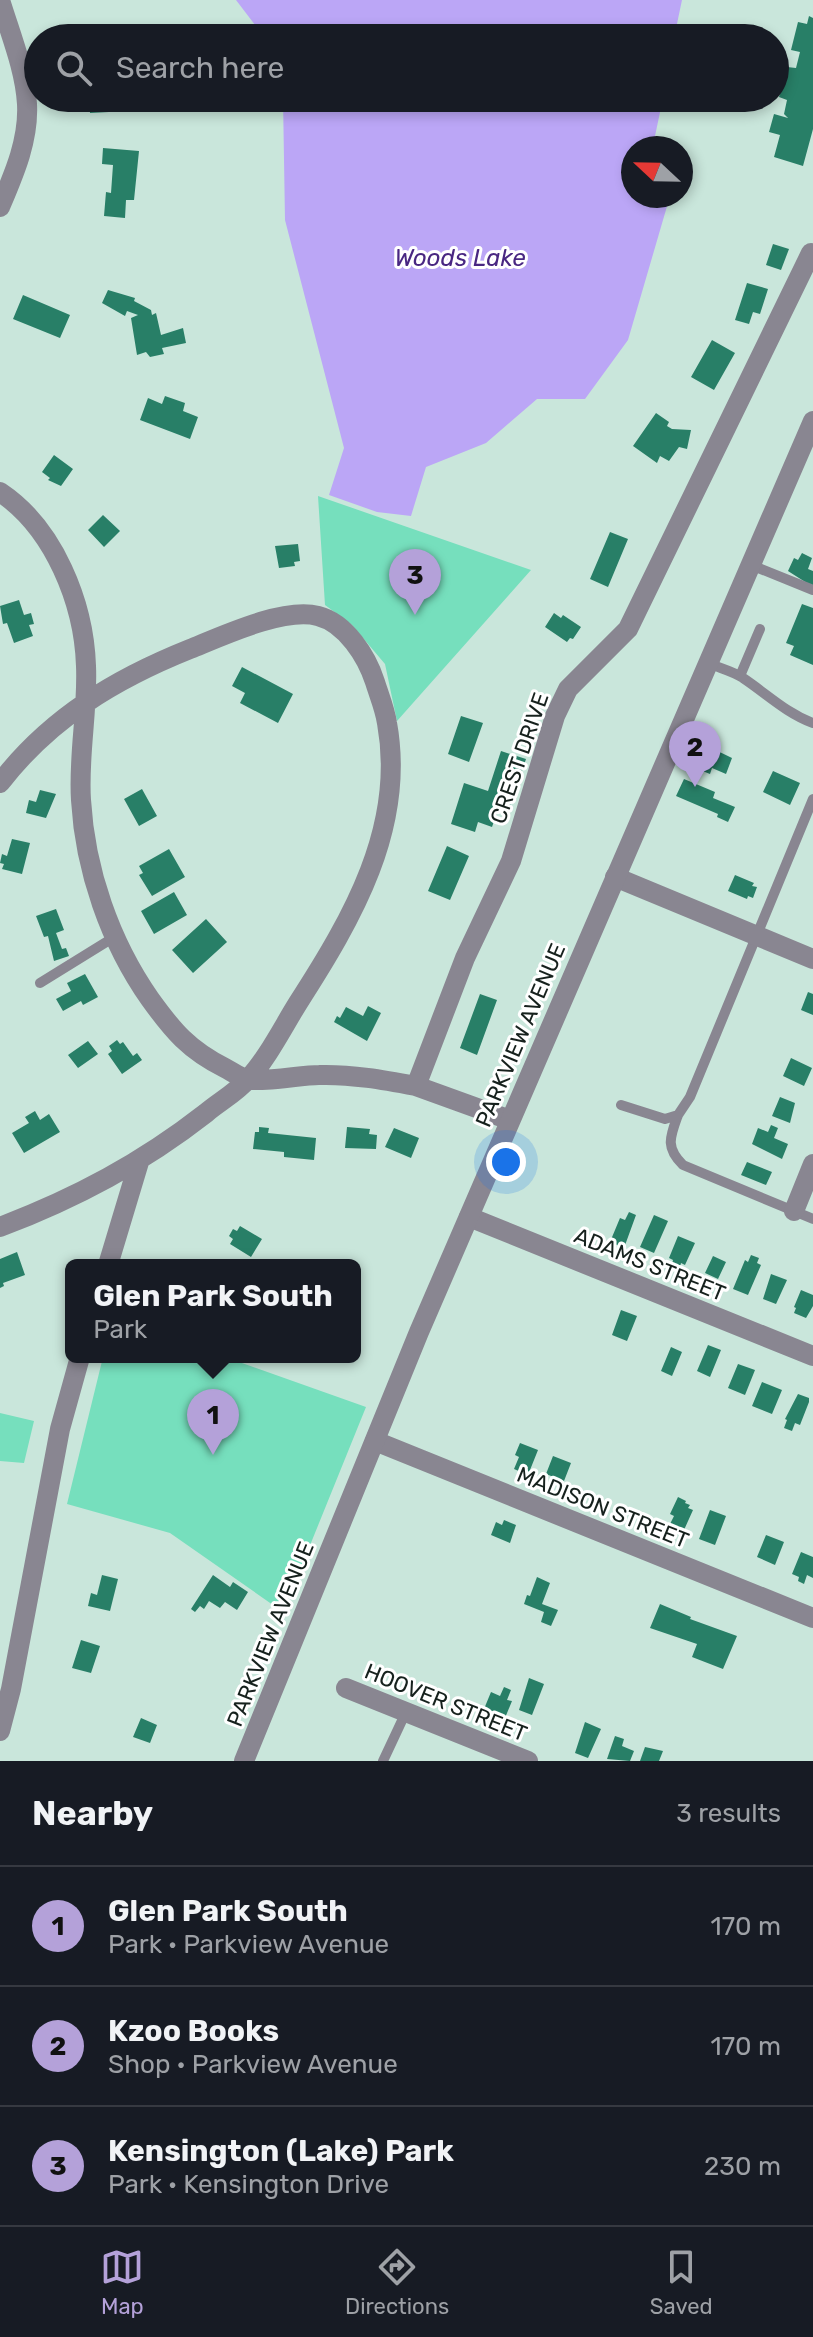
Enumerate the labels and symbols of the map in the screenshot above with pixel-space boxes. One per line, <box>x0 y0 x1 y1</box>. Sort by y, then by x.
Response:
north arrow <box>621 136 693 208</box>
water label: Woods Lake <box>394 244 526 272</box>
pin: 3 <box>389 549 441 615</box>
street label: CREST DRIVE <box>484 689 555 827</box>
pin: 2 <box>669 721 721 787</box>
street label: PARKVIEW AVENUE <box>470 939 571 1131</box>
your location <box>486 1142 526 1182</box>
street label: ADAMS STREET <box>570 1222 730 1307</box>
pin: 1 <box>187 1389 239 1455</box>
street label: MADISON STREET <box>513 1461 693 1554</box>
street label: PARKVIEW AVENUE <box>221 1538 320 1731</box>
street label: HOOVER STREET <box>361 1658 531 1747</box>

